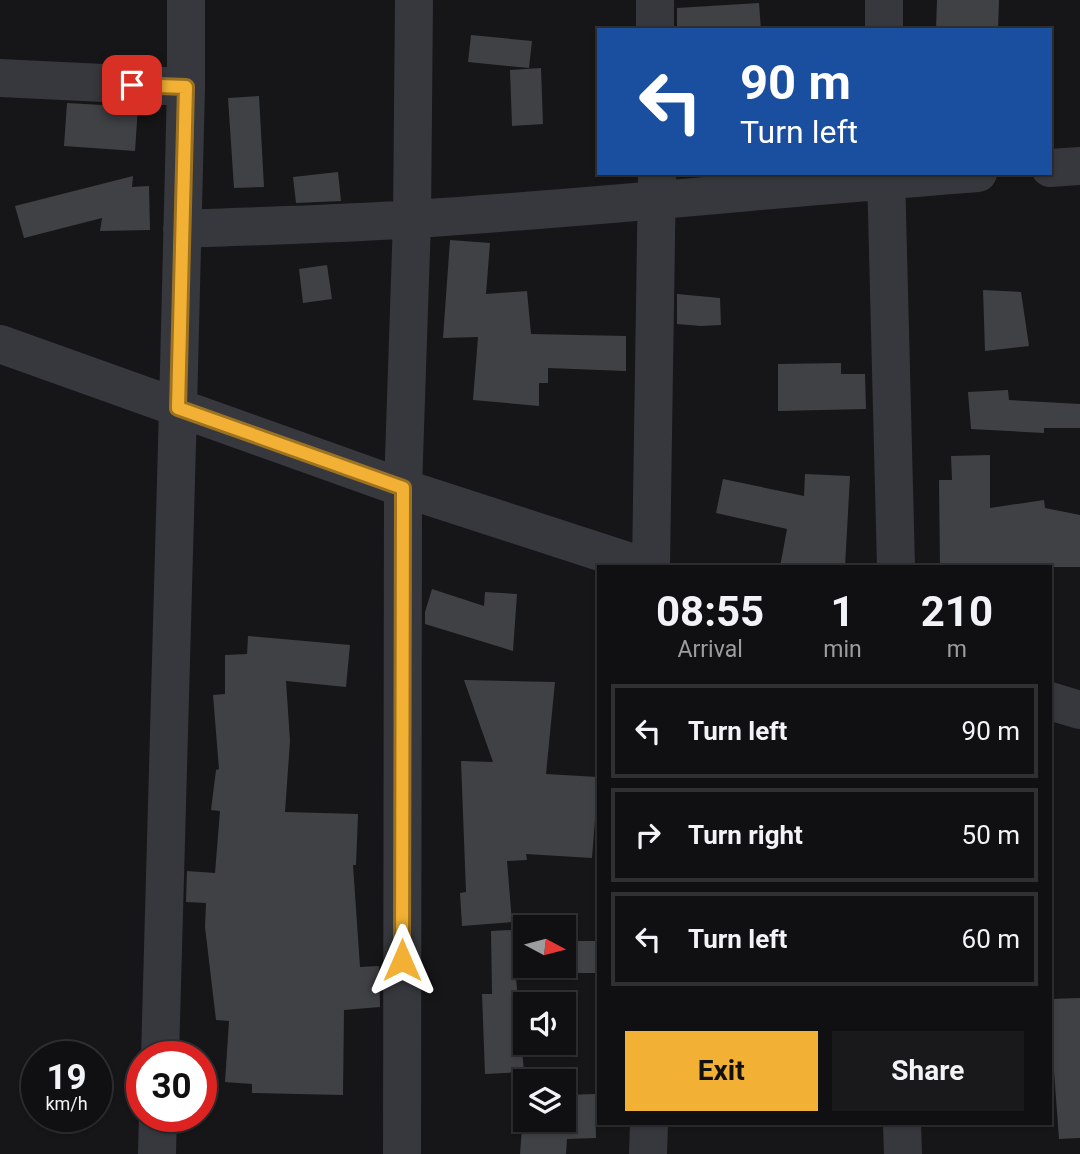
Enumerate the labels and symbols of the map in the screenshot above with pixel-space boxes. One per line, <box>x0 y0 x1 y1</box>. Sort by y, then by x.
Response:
pin <box>102 55 162 115</box>
north arrow <box>513 915 576 978</box>
position arrow <box>365 923 439 997</box>
speed limit sign: 30 <box>126 1041 217 1132</box>

